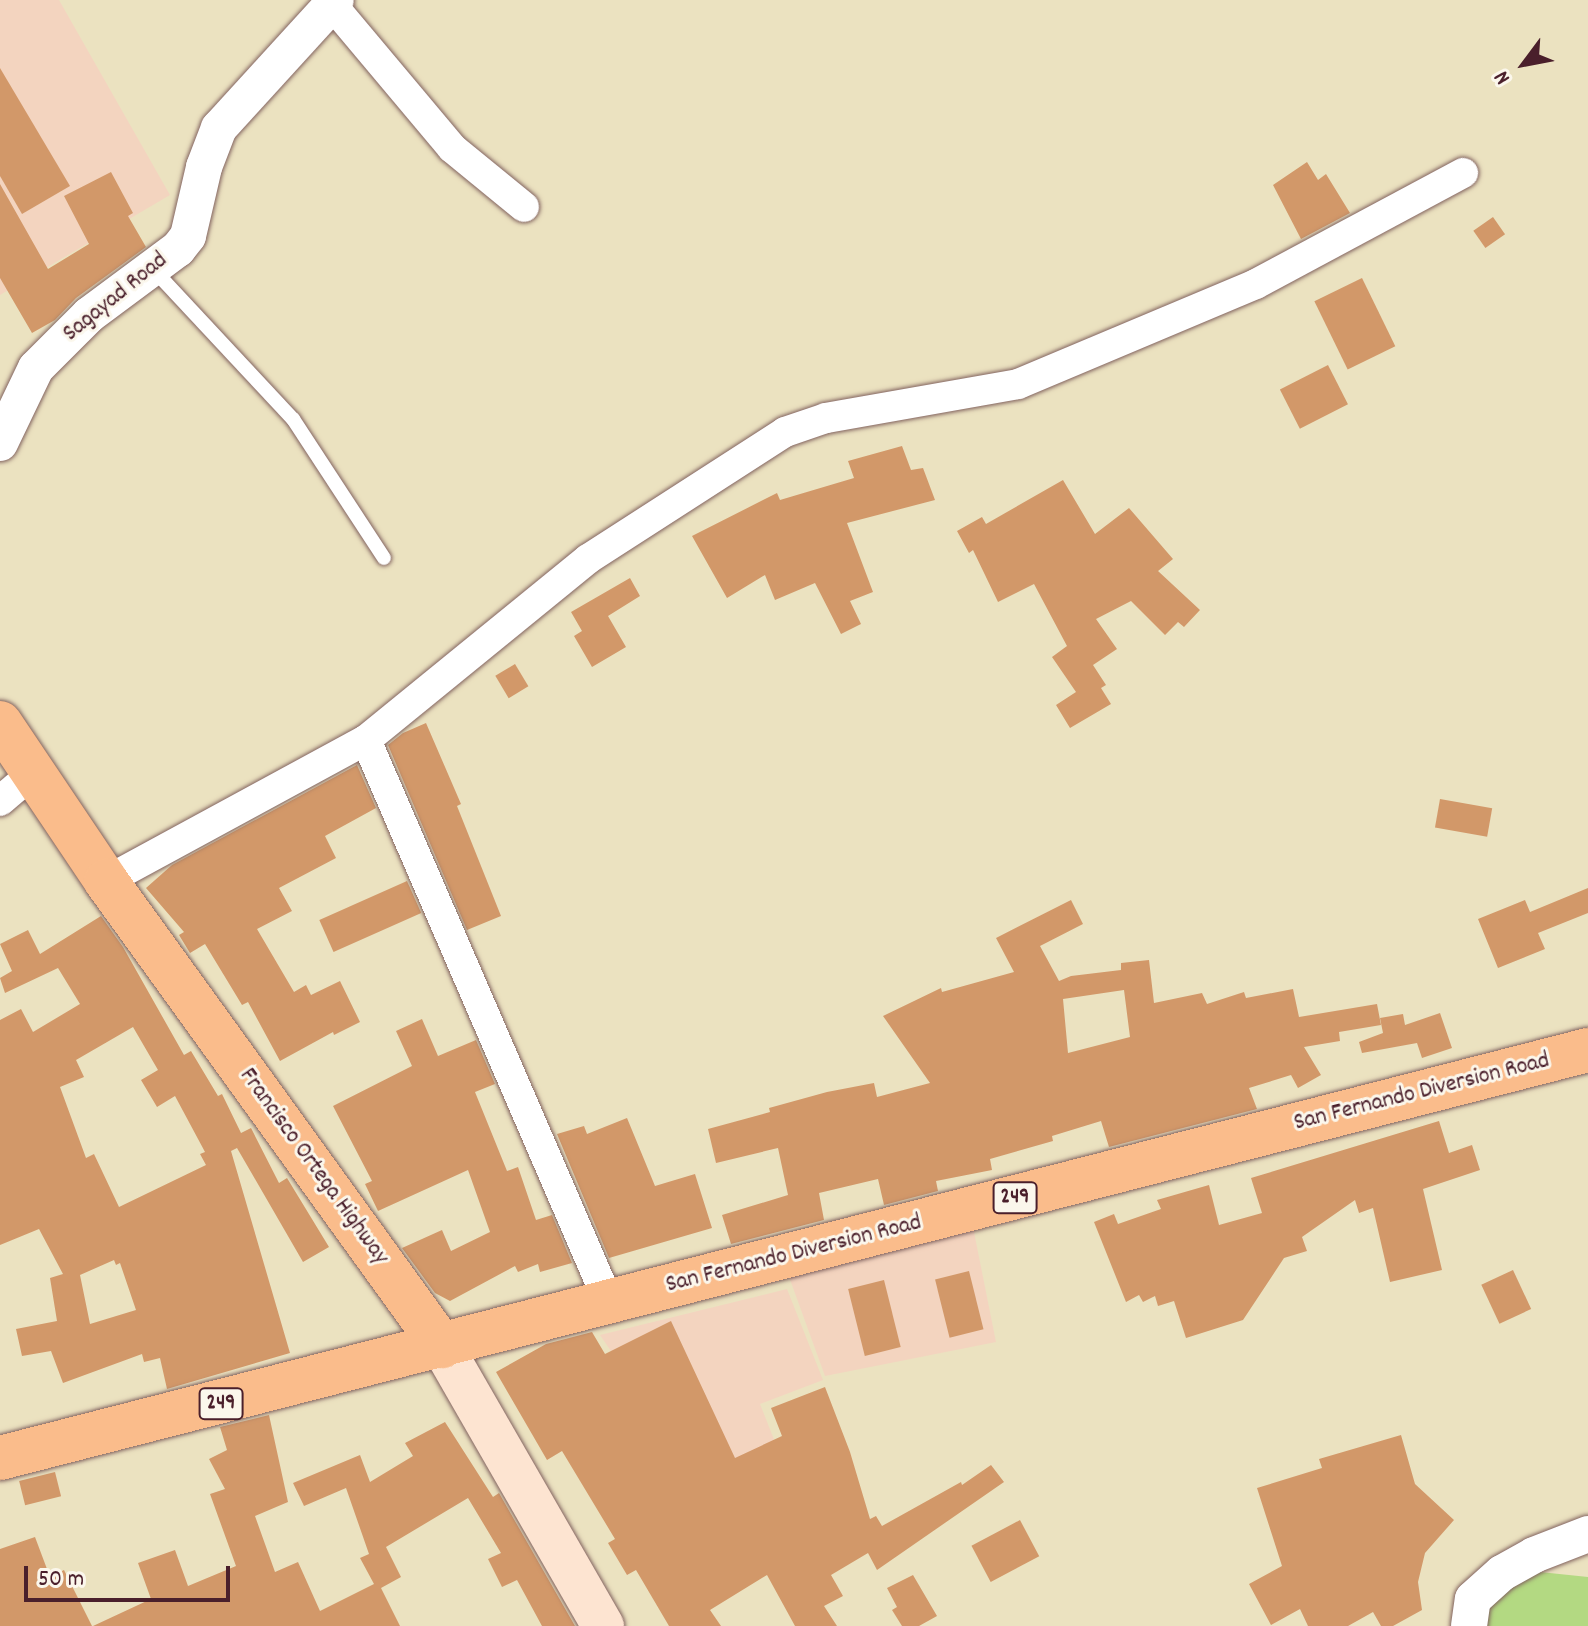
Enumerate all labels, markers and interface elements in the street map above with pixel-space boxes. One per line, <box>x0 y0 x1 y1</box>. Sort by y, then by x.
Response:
north arrow <box>1484 24 1564 104</box>
text: N <box>1487 64 1519 90</box>
street label: Sagayad Road <box>58 247 174 349</box>
street label: San Fernando Diversion Road <box>1291 1047 1553 1139</box>
street label: Francisco Ortega Highway <box>232 1063 394 1271</box>
road number: 249 <box>991 1180 1039 1216</box>
street label: San Fernando Diversion Road <box>663 1209 925 1301</box>
road number: 249 <box>197 1386 245 1422</box>
scale bar <box>28 1550 234 1600</box>
text: 50 m <box>38 1563 84 1597</box>

